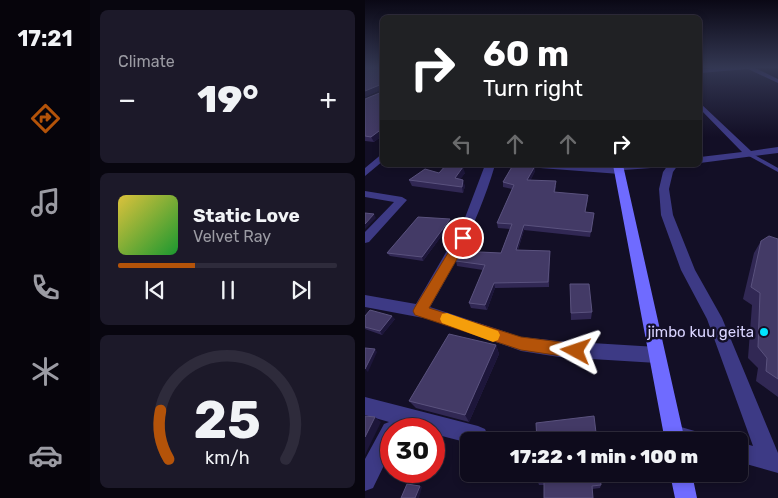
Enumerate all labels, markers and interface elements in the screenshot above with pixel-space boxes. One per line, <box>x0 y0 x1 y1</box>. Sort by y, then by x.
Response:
text: 17:21 <box>17 25 73 52</box>
text: 60 m <box>483 33 569 75</box>
icon: right <box>400 35 465 100</box>
text: Climate <box>118 52 175 71</box>
text: Turn right <box>483 75 583 102</box>
text: 19° <box>197 76 258 122</box>
text: − <box>118 83 136 116</box>
text: + <box>320 83 337 116</box>
icon: directions <box>28 101 63 136</box>
icon: left <box>448 130 476 158</box>
icon: ahead <box>501 130 529 158</box>
icon: ahead <box>554 130 582 158</box>
icon: right <box>607 130 635 158</box>
icon: music <box>28 185 63 220</box>
text: Static Love <box>193 204 300 227</box>
pin <box>442 217 484 259</box>
icon: arrive <box>449 224 477 252</box>
text: Velvet Ray <box>193 227 271 246</box>
icon: phone <box>28 270 63 305</box>
icon: previous <box>141 276 169 304</box>
icon: pause <box>214 276 242 304</box>
icon: next <box>287 276 315 304</box>
place label: jimbo kuu geita <box>646 323 754 341</box>
position arrow <box>549 324 601 376</box>
marker: jimbo kuu geita <box>758 326 770 338</box>
icon: climate <box>28 354 63 389</box>
text: 25 <box>194 389 261 451</box>
speed limit sign: 30 <box>380 418 445 483</box>
icon: car <box>28 438 63 473</box>
text: 17:22 · 1 min · 100 m <box>510 445 698 468</box>
text: km/h <box>205 447 250 468</box>

